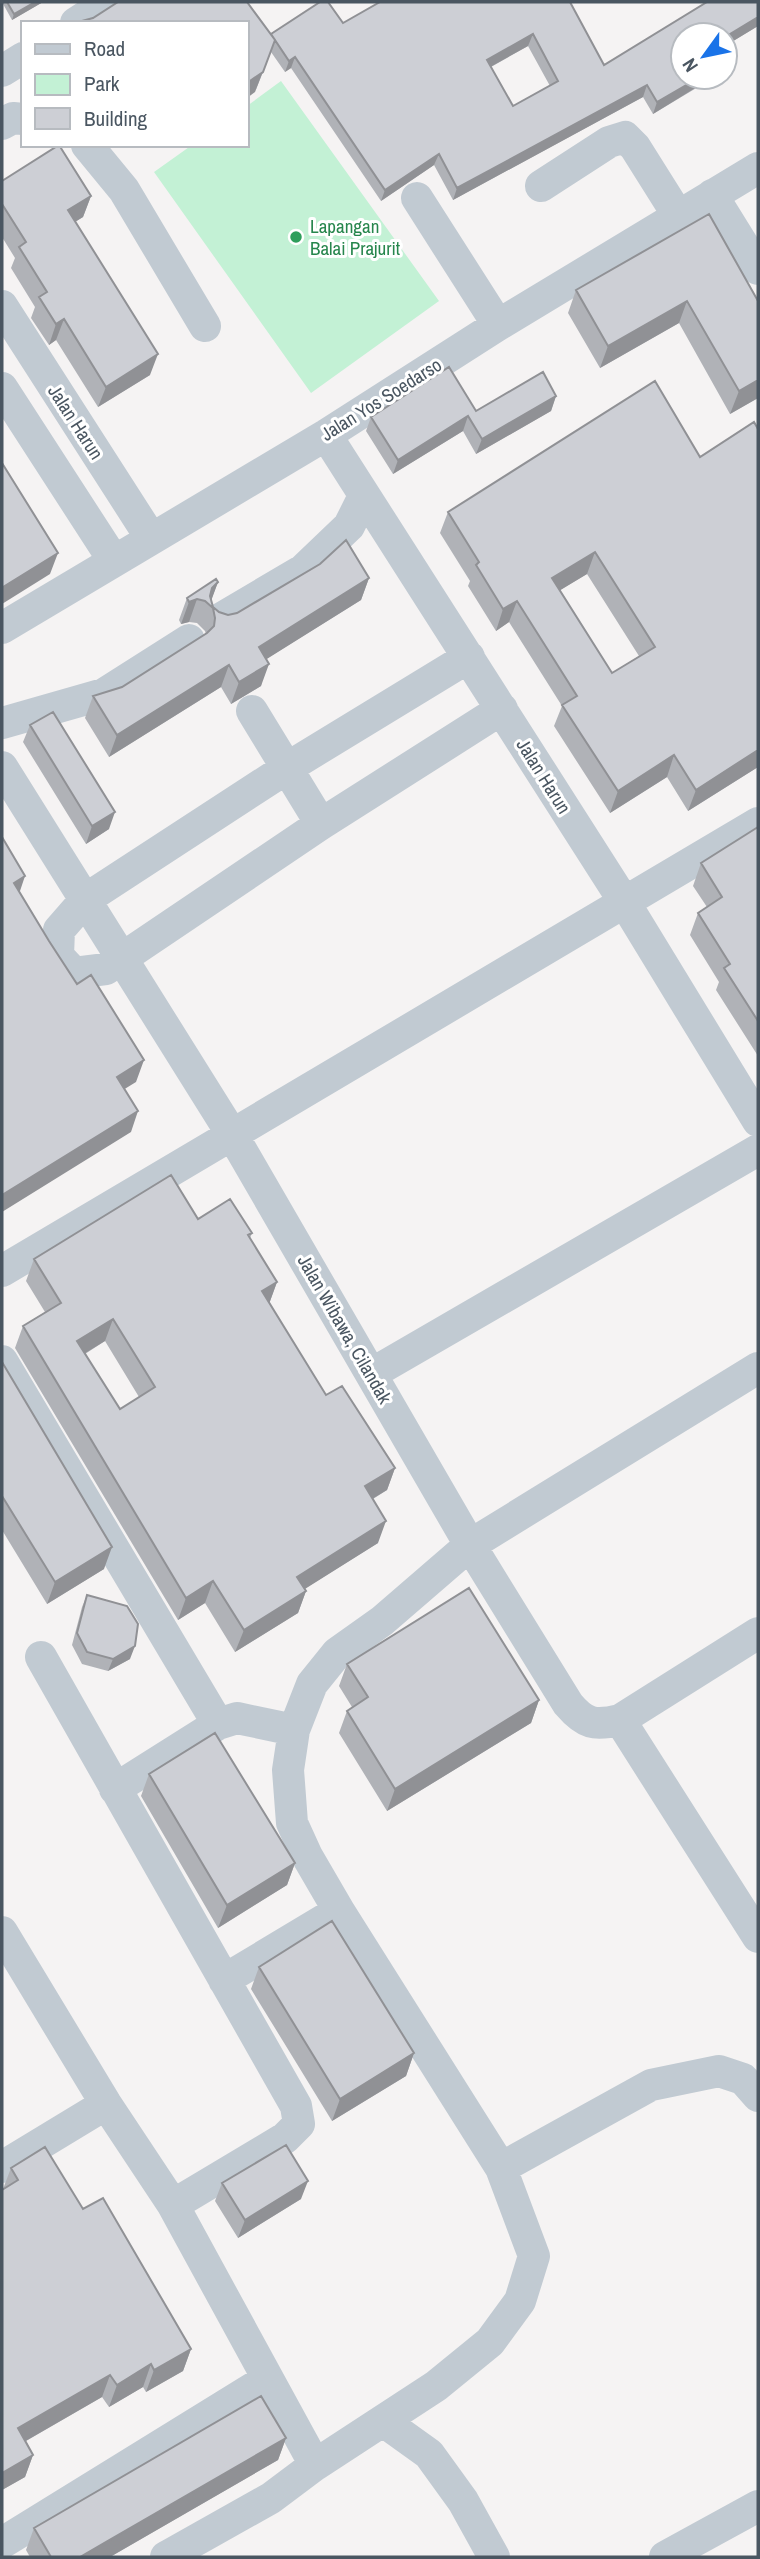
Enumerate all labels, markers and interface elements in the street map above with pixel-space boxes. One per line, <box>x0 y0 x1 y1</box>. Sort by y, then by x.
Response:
legend <box>21 21 248 147</box>
north arrow <box>669 21 739 91</box>
text: Road <box>84 34 125 63</box>
text: N <box>676 53 704 77</box>
text: Park <box>84 69 120 98</box>
text: Building <box>84 104 148 133</box>
place label: Lapangan Balai Prajurit <box>310 213 401 261</box>
marker: Lapangan Balai Prajurit <box>288 229 304 245</box>
street label: Jalan Yos Soedarso <box>316 351 446 447</box>
street label: Jalan Harun <box>42 380 110 464</box>
street label: Jalan Harun <box>511 733 577 819</box>
street label: Jalan Wibawa, Cilandak <box>292 1250 398 1408</box>

